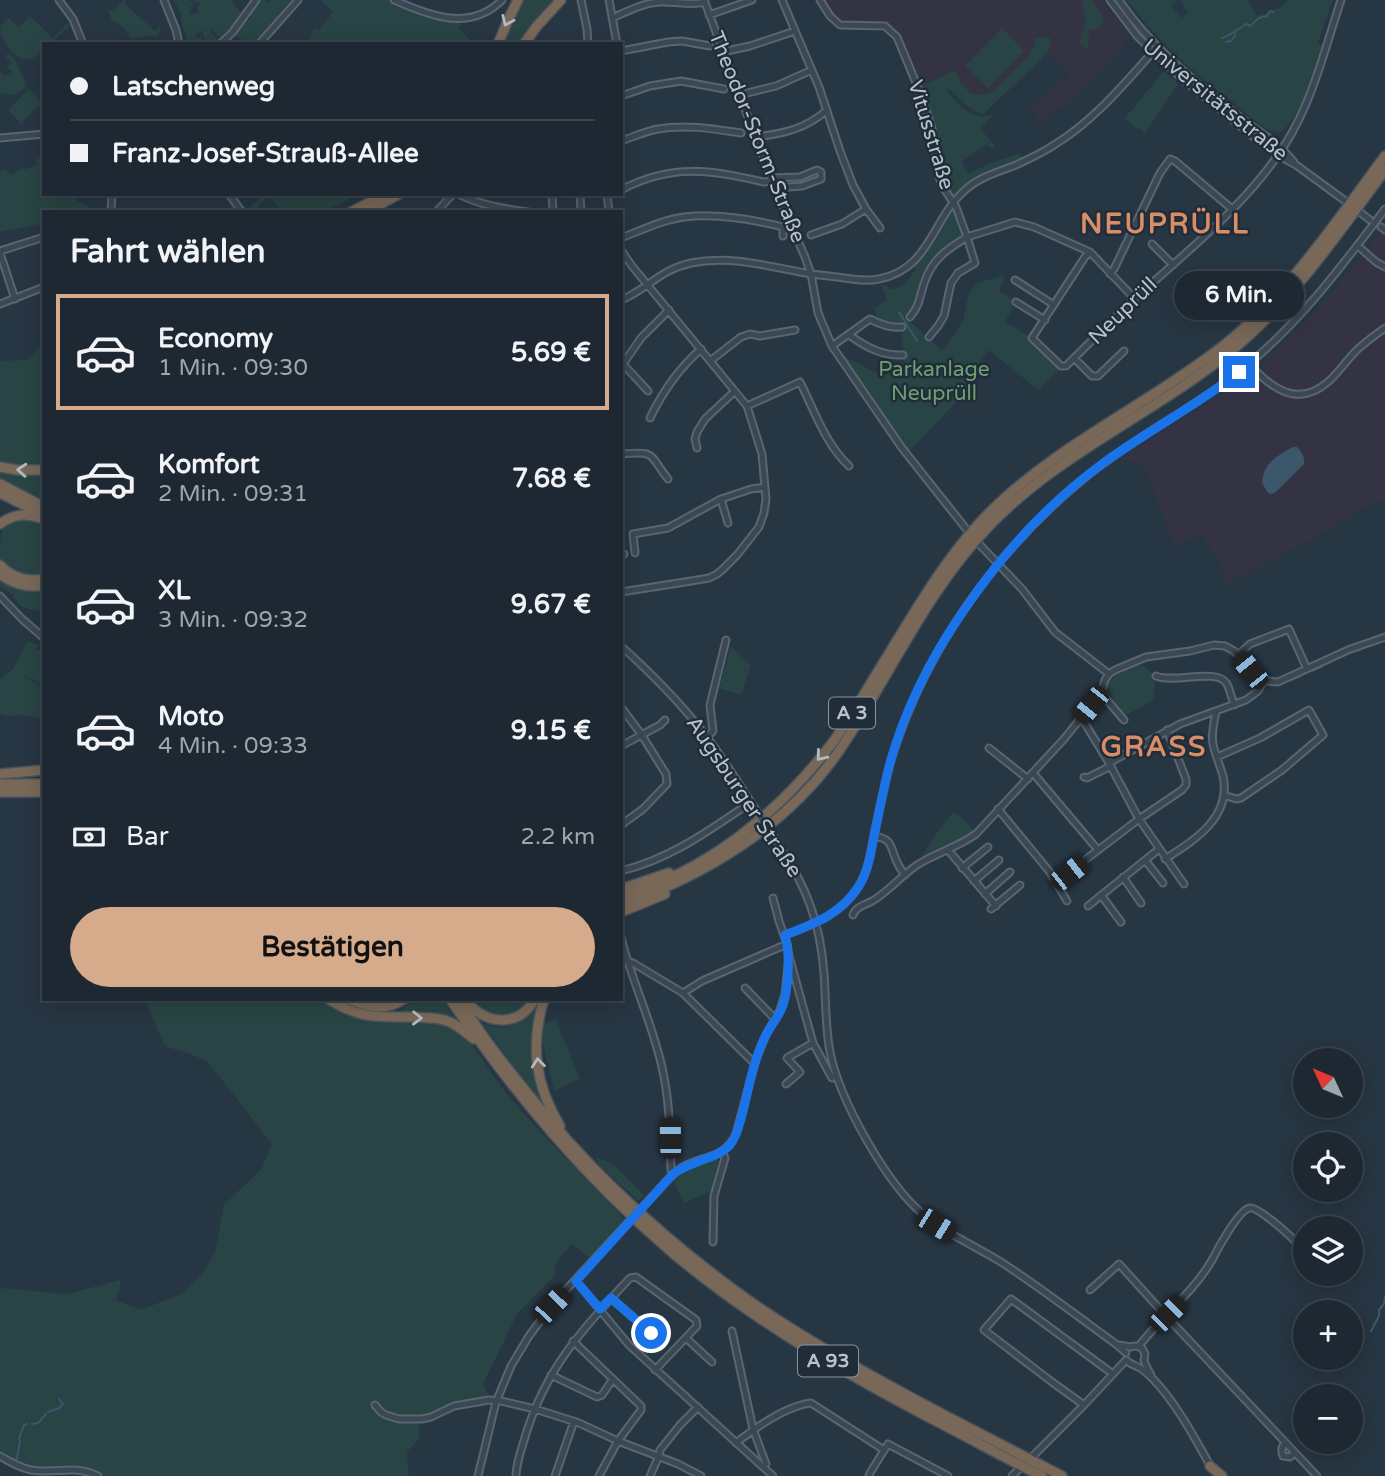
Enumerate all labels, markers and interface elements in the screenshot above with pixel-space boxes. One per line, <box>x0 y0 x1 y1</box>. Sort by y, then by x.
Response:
one-way arrow <box>501 14 515 27</box>
street label: Theodor-Storm-Straße <box>703 28 811 247</box>
street label: Universitätsstraße <box>1137 34 1293 166</box>
text: Latschenweg <box>112 71 275 102</box>
street label: Vitusstraße <box>903 77 960 193</box>
text: Franz-Josef-Strauß-Allee <box>112 138 419 169</box>
district label: NEUPRÜLL <box>1080 207 1250 241</box>
text: Fahrt wählen <box>70 233 266 271</box>
callout: 6 Min. <box>1174 270 1304 320</box>
street label: Neuprüll <box>1083 272 1163 350</box>
text: 6 Min. <box>1205 281 1273 309</box>
icon: car <box>74 321 137 384</box>
text: Economy <box>158 323 273 354</box>
text: 5.69 € <box>511 337 591 368</box>
text: 1 Min. · 09:30 <box>158 354 308 382</box>
route end <box>1223 356 1255 388</box>
park label: Parkanlage Neuprüll <box>878 357 990 406</box>
icon: car <box>74 447 137 510</box>
text: Komfort <box>158 449 260 480</box>
one-way arrow <box>16 463 27 478</box>
text: 7.68 € <box>512 463 591 494</box>
text: 2 Min. · 09:31 <box>158 480 308 508</box>
icon: car <box>74 573 137 636</box>
text: XL <box>158 575 190 606</box>
text: 9.67 € <box>511 589 591 620</box>
text: 3 Min. · 09:32 <box>158 606 308 634</box>
car <box>1229 647 1272 693</box>
car <box>1070 682 1113 728</box>
road number: A 3 <box>829 698 875 728</box>
icon: car <box>74 699 137 762</box>
text: Moto <box>158 701 224 732</box>
street label: Augsburger Straße <box>681 712 807 882</box>
text: 9.15 € <box>511 715 591 746</box>
district label: GRASS <box>1101 730 1207 764</box>
text: 4 Min. · 09:33 <box>158 732 308 760</box>
one-way arrow <box>817 748 829 761</box>
icon: cash <box>70 818 108 856</box>
text: Bar <box>126 821 169 852</box>
text: 2.2 km <box>521 823 595 851</box>
car <box>1046 852 1093 894</box>
button: Bestätigen <box>70 907 595 987</box>
one-way arrow <box>412 1010 423 1025</box>
north arrow <box>1293 1048 1363 1118</box>
map controls <box>1293 1048 1363 1454</box>
one-way arrow <box>530 1057 545 1069</box>
car <box>660 1117 681 1159</box>
button: locate <box>1293 1132 1363 1202</box>
car <box>913 1205 960 1245</box>
button: layers <box>1293 1216 1363 1286</box>
car <box>530 1283 575 1327</box>
car <box>1146 1292 1191 1336</box>
button: + <box>1293 1300 1363 1370</box>
route start <box>635 1317 667 1349</box>
road number: A 93 <box>798 1345 858 1376</box>
button: − <box>1293 1384 1363 1454</box>

